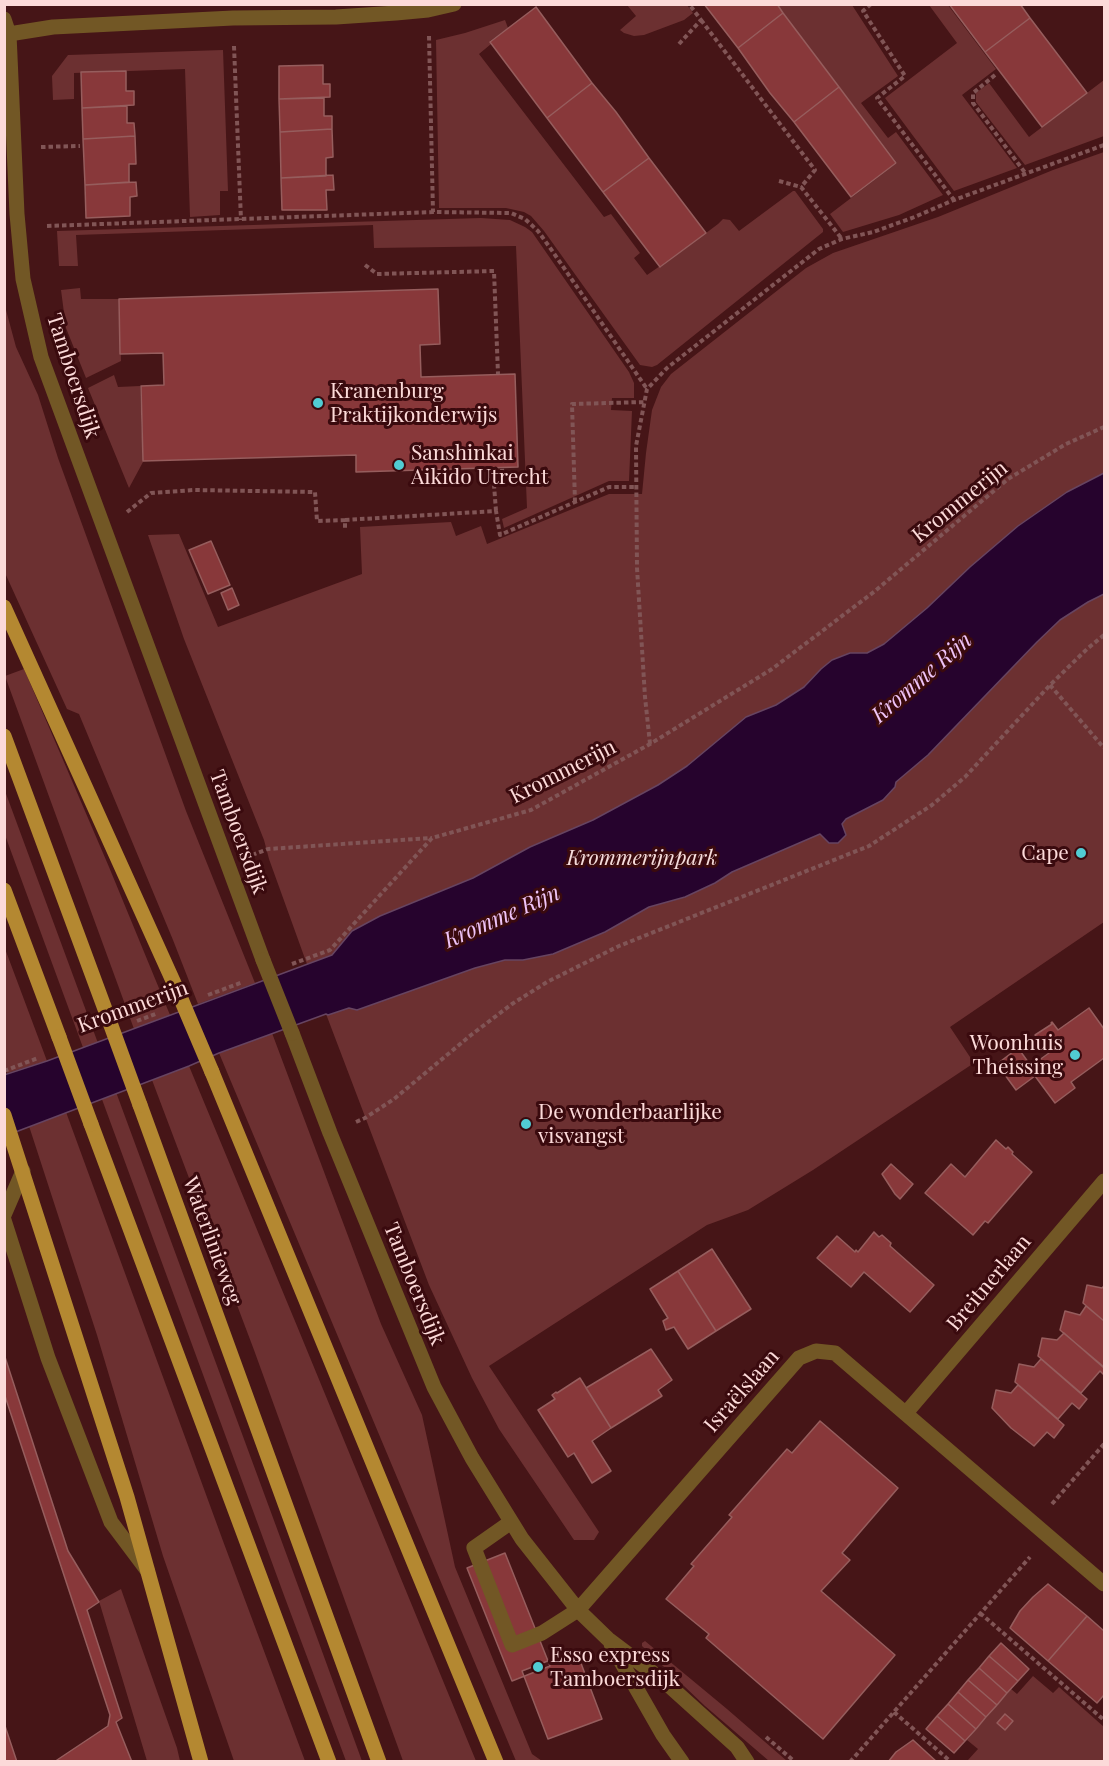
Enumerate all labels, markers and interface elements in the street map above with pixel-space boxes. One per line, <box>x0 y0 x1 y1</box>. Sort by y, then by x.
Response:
street label: Tamboersdijk <box>41 310 105 442</box>
place label: Kranenburg Praktijkonderwijs <box>330 378 497 428</box>
marker: Kranenburg Praktijkonderwijs <box>311 396 325 410</box>
place label: Sanshinkai Aikido Utrecht <box>411 440 548 490</box>
street label: Krommerijn <box>907 456 1013 548</box>
marker: Sanshinkai Aikido Utrecht <box>392 458 406 472</box>
water label: Kromme Rijn <box>866 627 978 729</box>
street label: Krommerijn <box>506 734 620 810</box>
street label: Tamboersdijk <box>204 767 272 897</box>
place label: Cape <box>1021 840 1069 866</box>
park label: Krommerijnpark <box>567 845 717 871</box>
marker: Cape <box>1074 846 1088 860</box>
water label: Kromme Rijn <box>440 880 564 954</box>
street label: Krommerijn <box>74 975 192 1039</box>
place label: Woonhuis Theissing <box>970 1030 1063 1080</box>
marker: Woonhuis Theissing <box>1068 1048 1082 1062</box>
place label: De wonderbaarlijke visvangst <box>538 1099 722 1149</box>
marker: De wonderbaarlijke visvangst <box>519 1117 533 1131</box>
street label: Waterlinieweg <box>177 1174 247 1308</box>
street label: Tamboersdijk <box>378 1219 450 1349</box>
street label: Breitnerlaan <box>942 1230 1036 1336</box>
street label: Israëlslaan <box>699 1344 785 1438</box>
place label: Esso express Tamboersdijk <box>550 1642 680 1692</box>
marker: Esso express Tamboersdijk <box>531 1660 545 1674</box>

